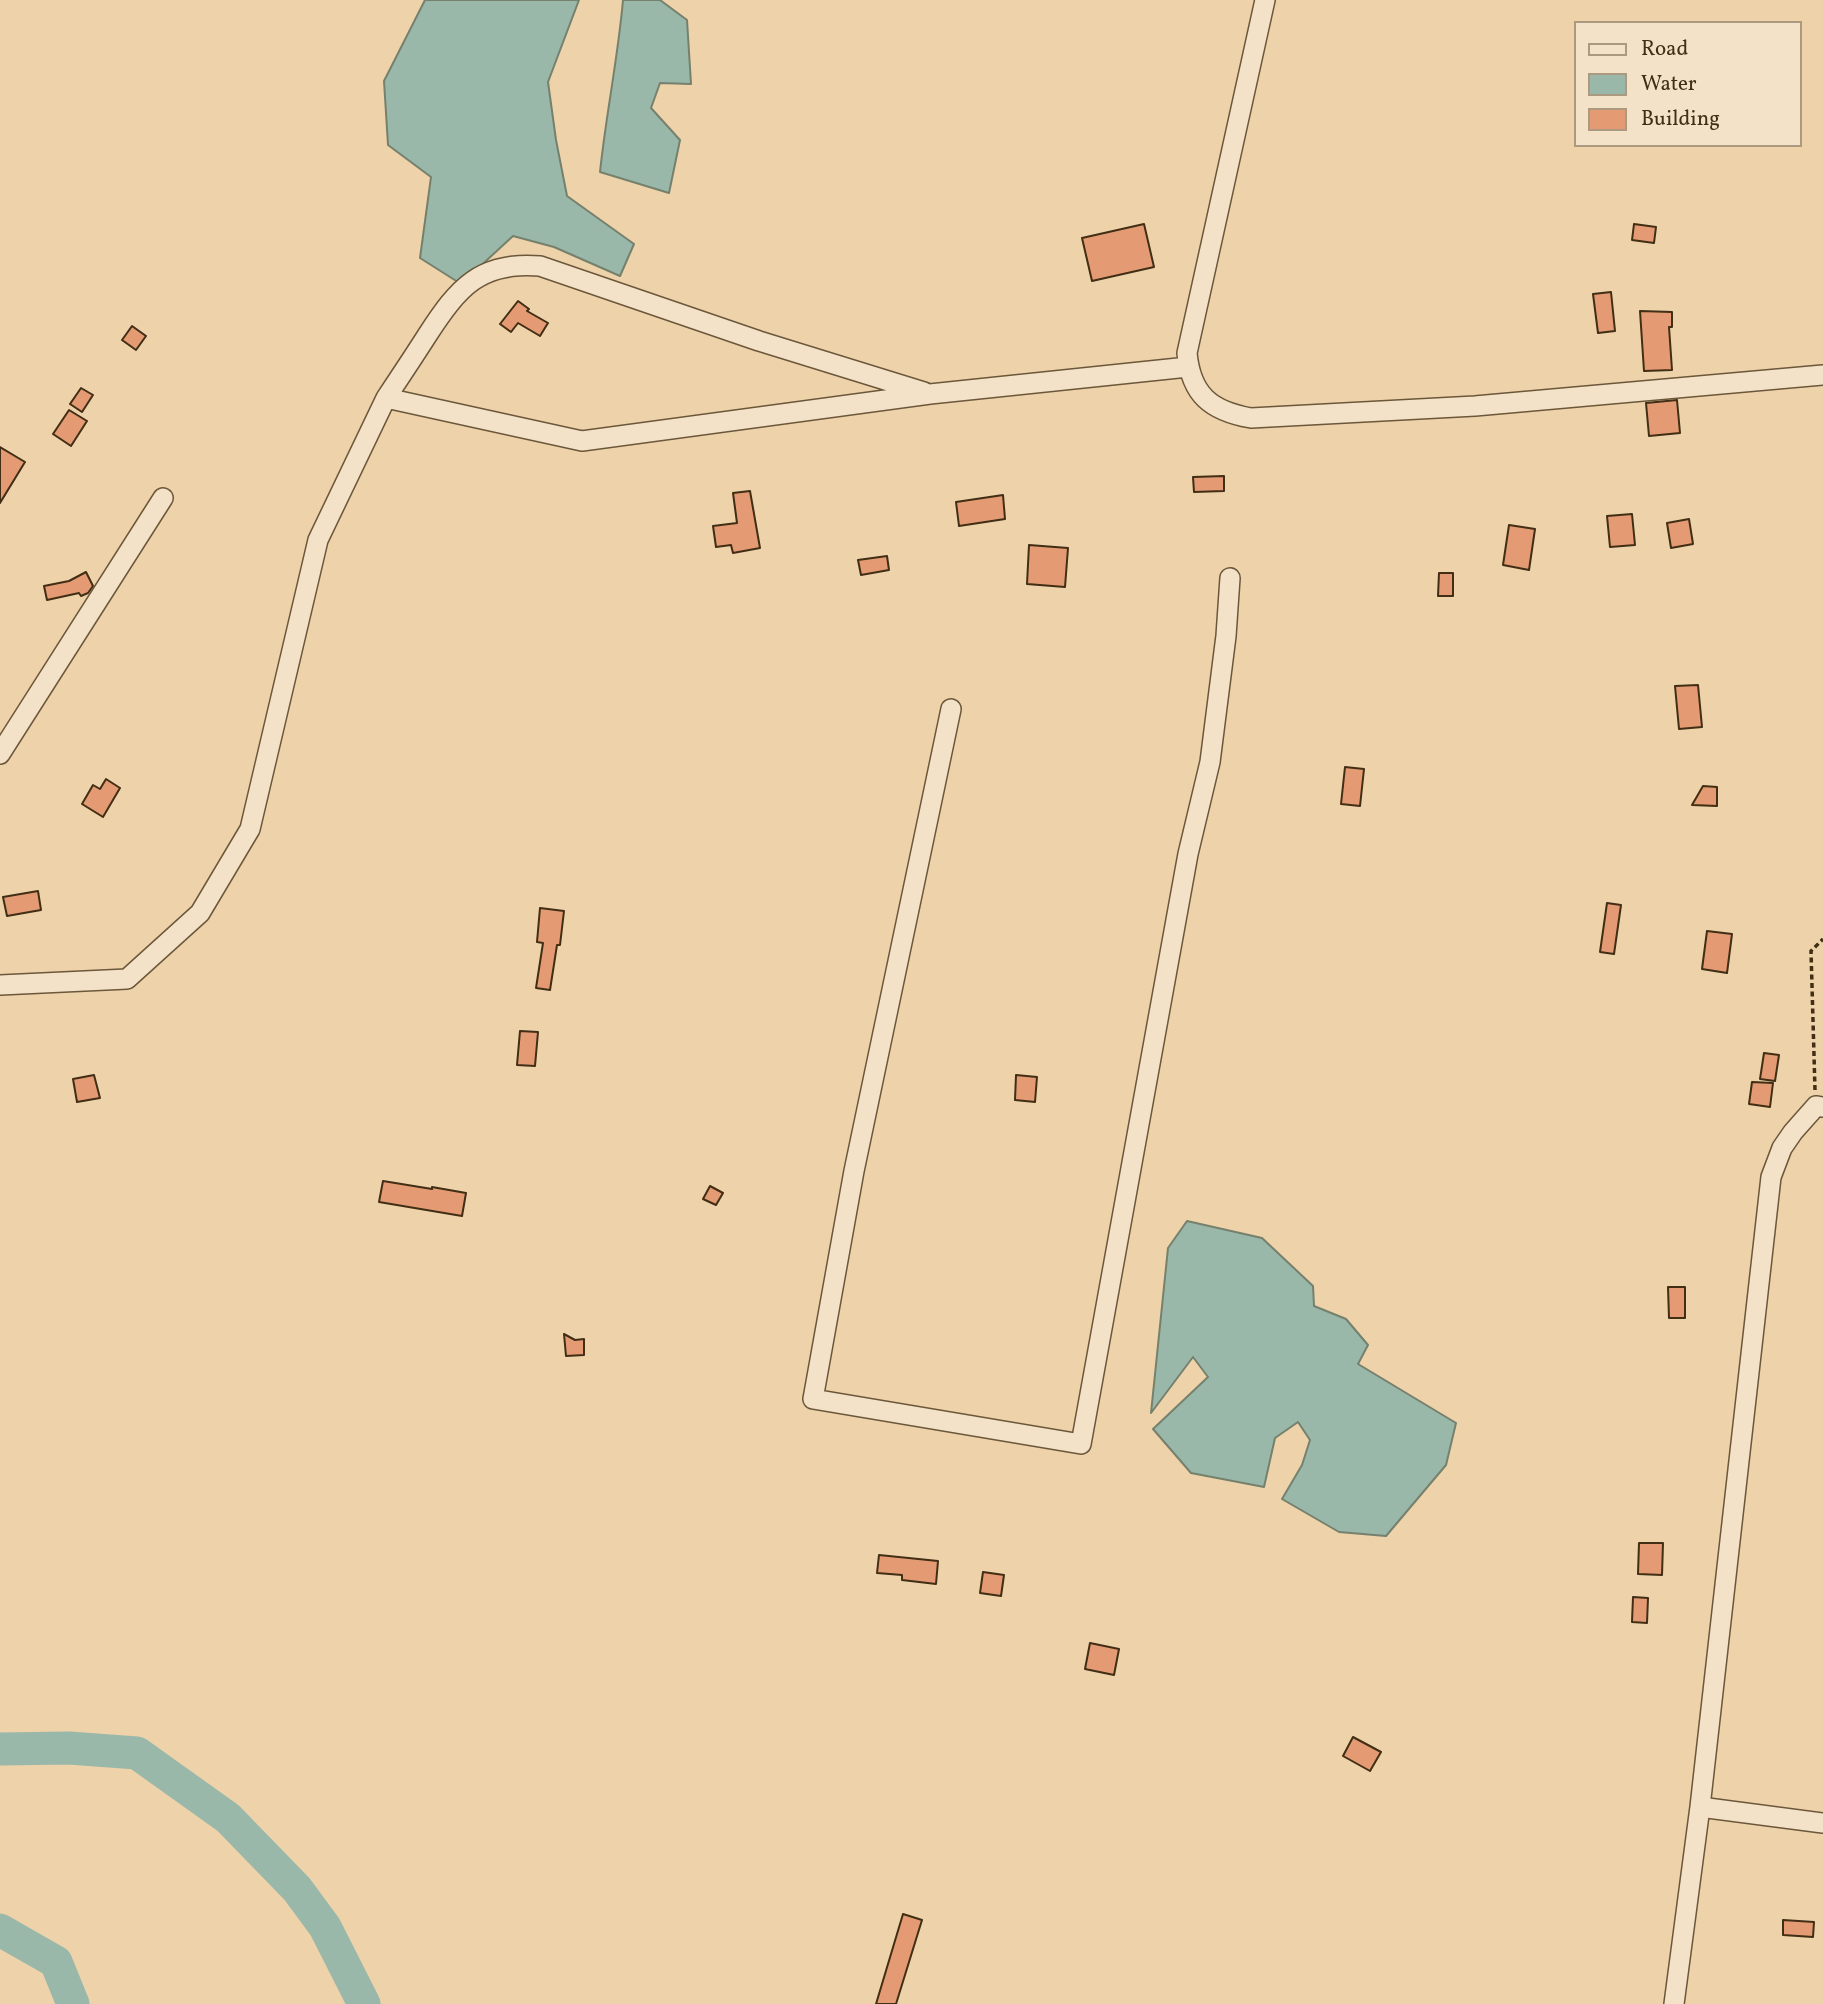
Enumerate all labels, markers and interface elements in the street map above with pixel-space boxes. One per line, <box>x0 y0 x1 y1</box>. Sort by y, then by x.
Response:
legend <box>1574 21 1802 147</box>
text: Road <box>1641 35 1688 64</box>
text: Water <box>1641 70 1697 99</box>
text: Building <box>1641 105 1720 134</box>

